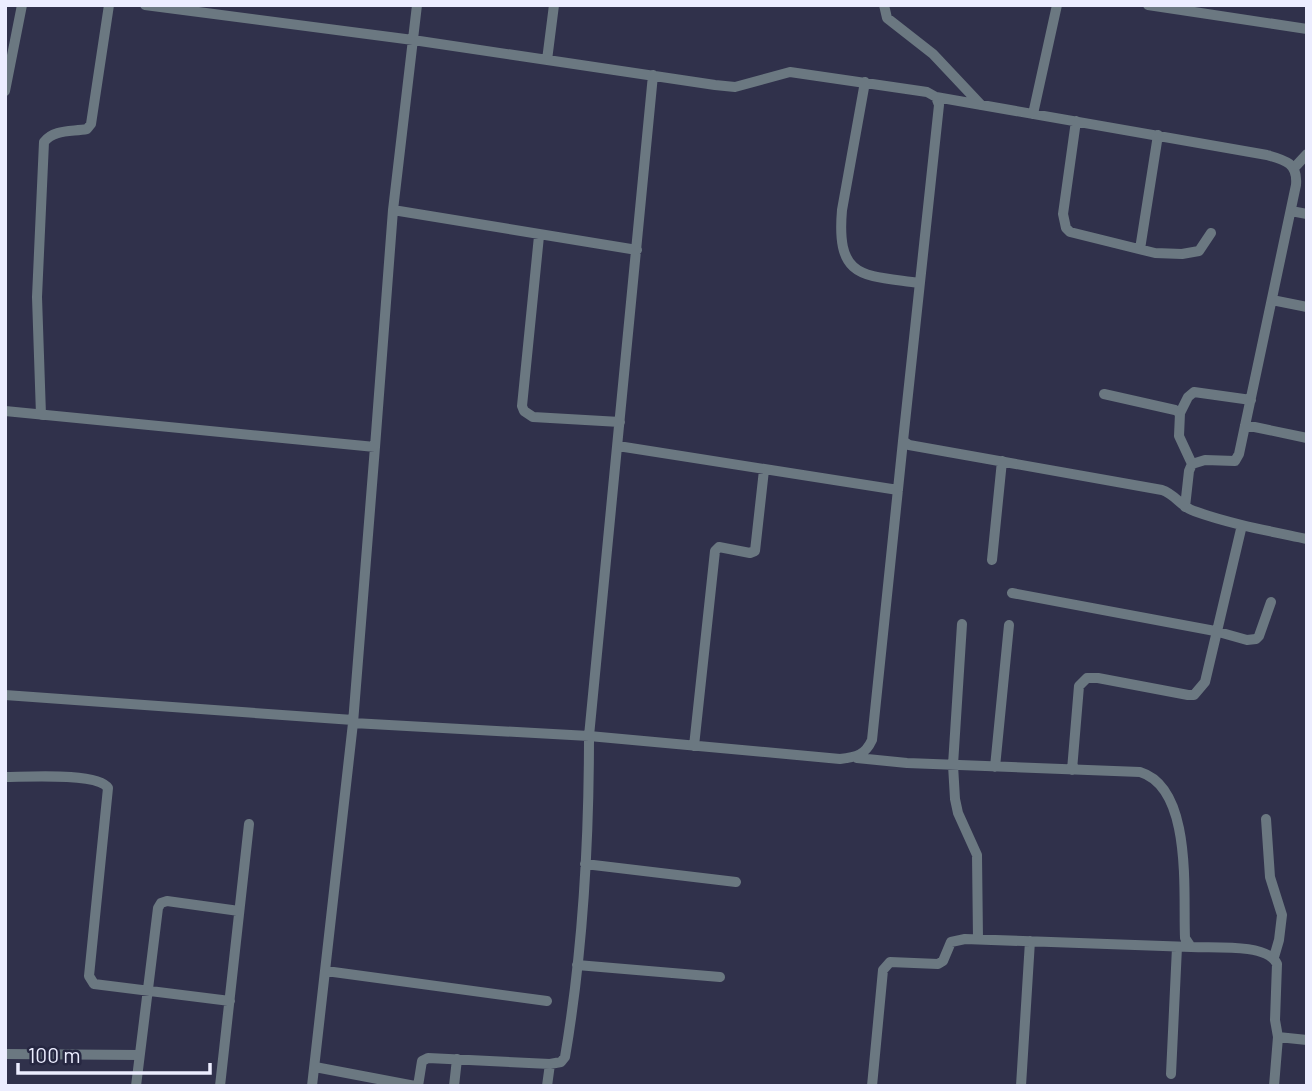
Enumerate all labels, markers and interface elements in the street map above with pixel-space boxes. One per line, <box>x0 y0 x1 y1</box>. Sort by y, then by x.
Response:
scale bar <box>18 1032 210 1076</box>
text: 100 m <box>28 1042 81 1067</box>

